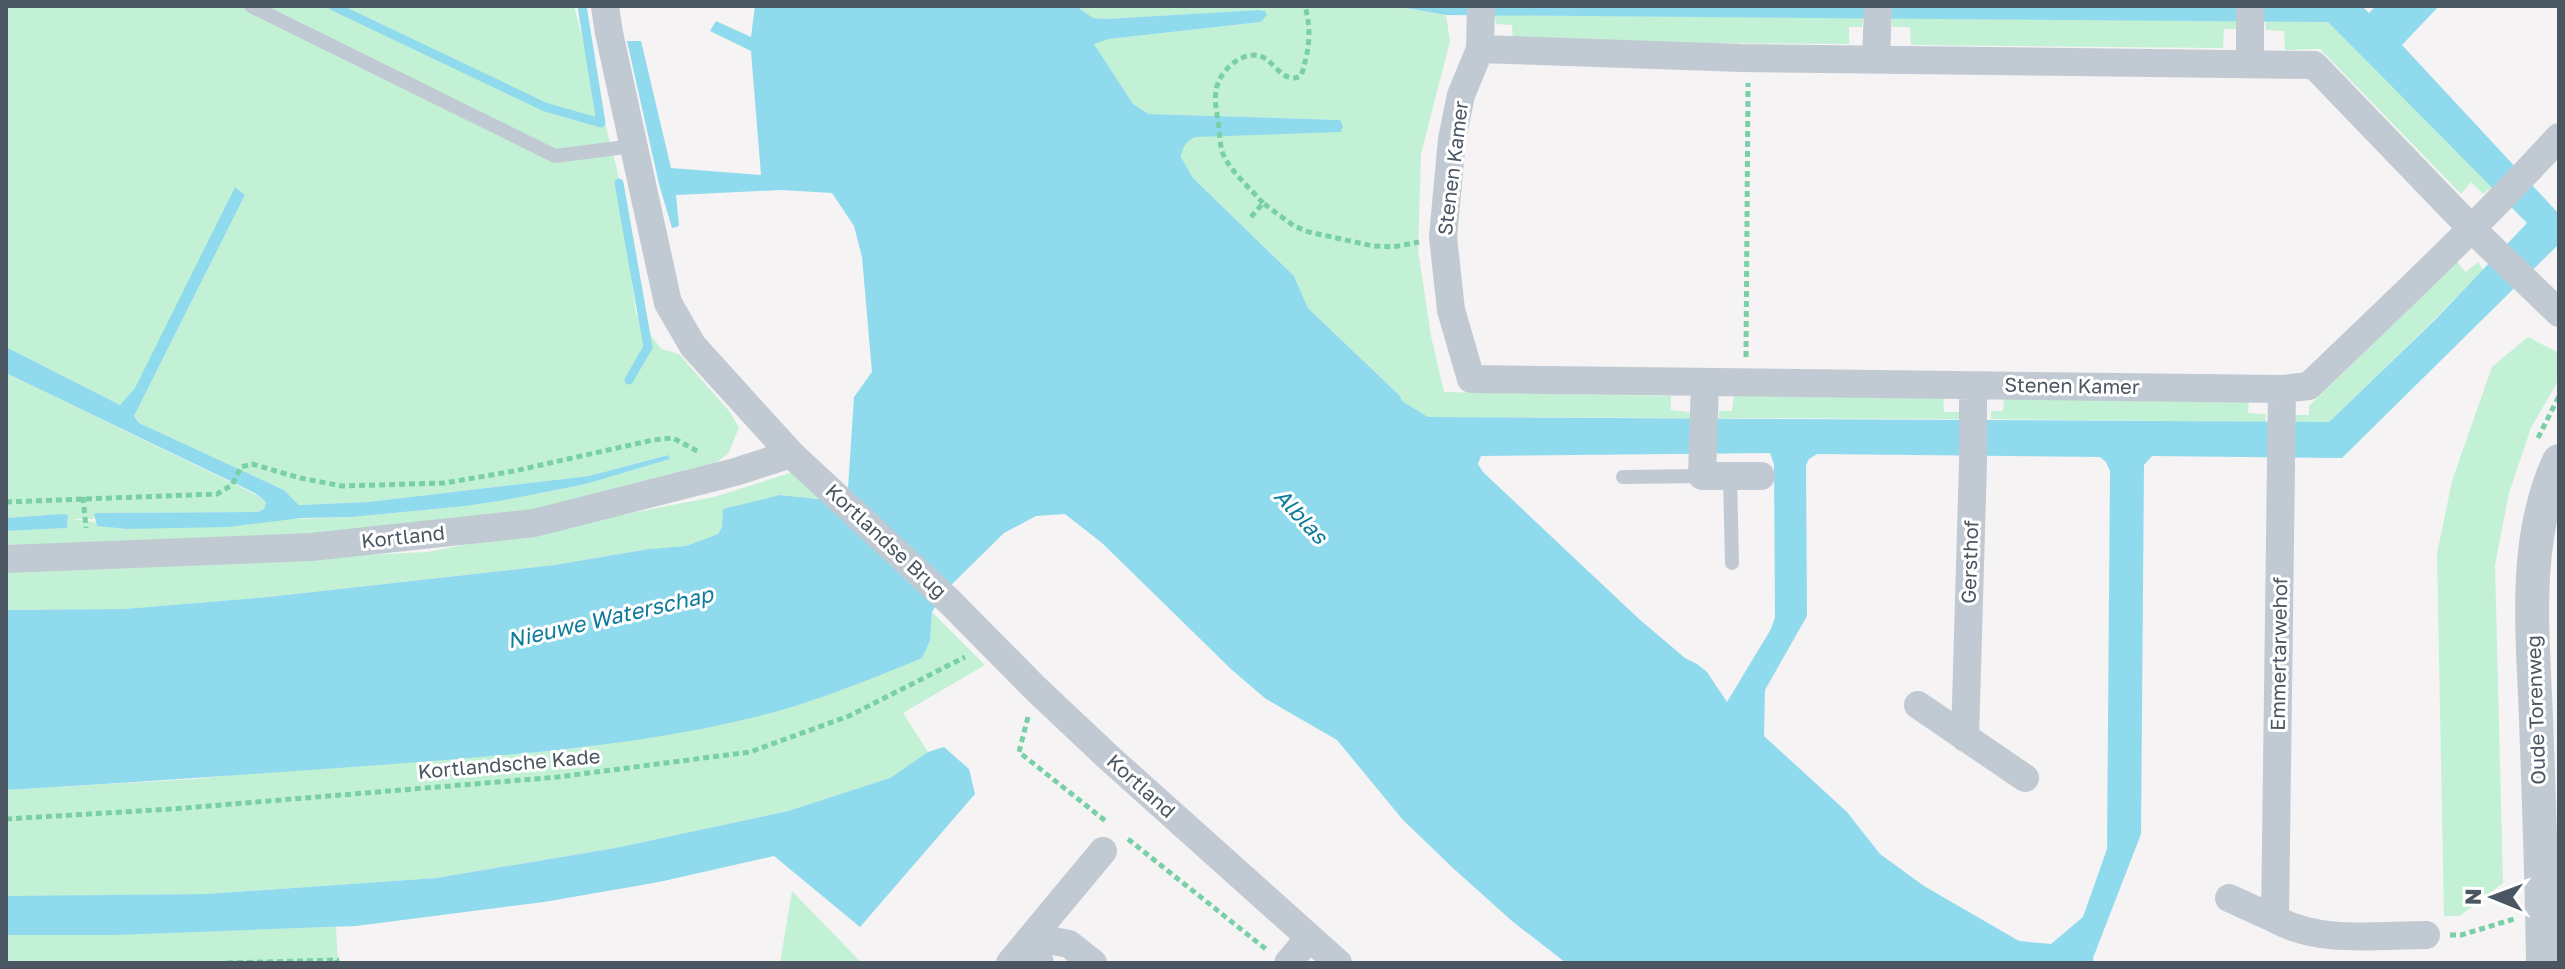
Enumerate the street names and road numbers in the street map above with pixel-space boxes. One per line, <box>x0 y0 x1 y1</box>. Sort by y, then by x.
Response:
street label: Stenen Kamer <box>1432 99 1472 236</box>
street label: Stenen Kamer <box>2004 372 2140 398</box>
street label: Kortlandse Brug <box>821 478 952 602</box>
street label: Kortland <box>360 520 446 552</box>
street label: Gersthof <box>1956 520 1982 604</box>
street label: Emmertarwehof <box>2265 577 2291 731</box>
street label: Oude Torenweg <box>2520 635 2550 785</box>
street label: Kortlandsche Kade <box>417 743 601 783</box>
street label: Kortland <box>1102 748 1181 822</box>

